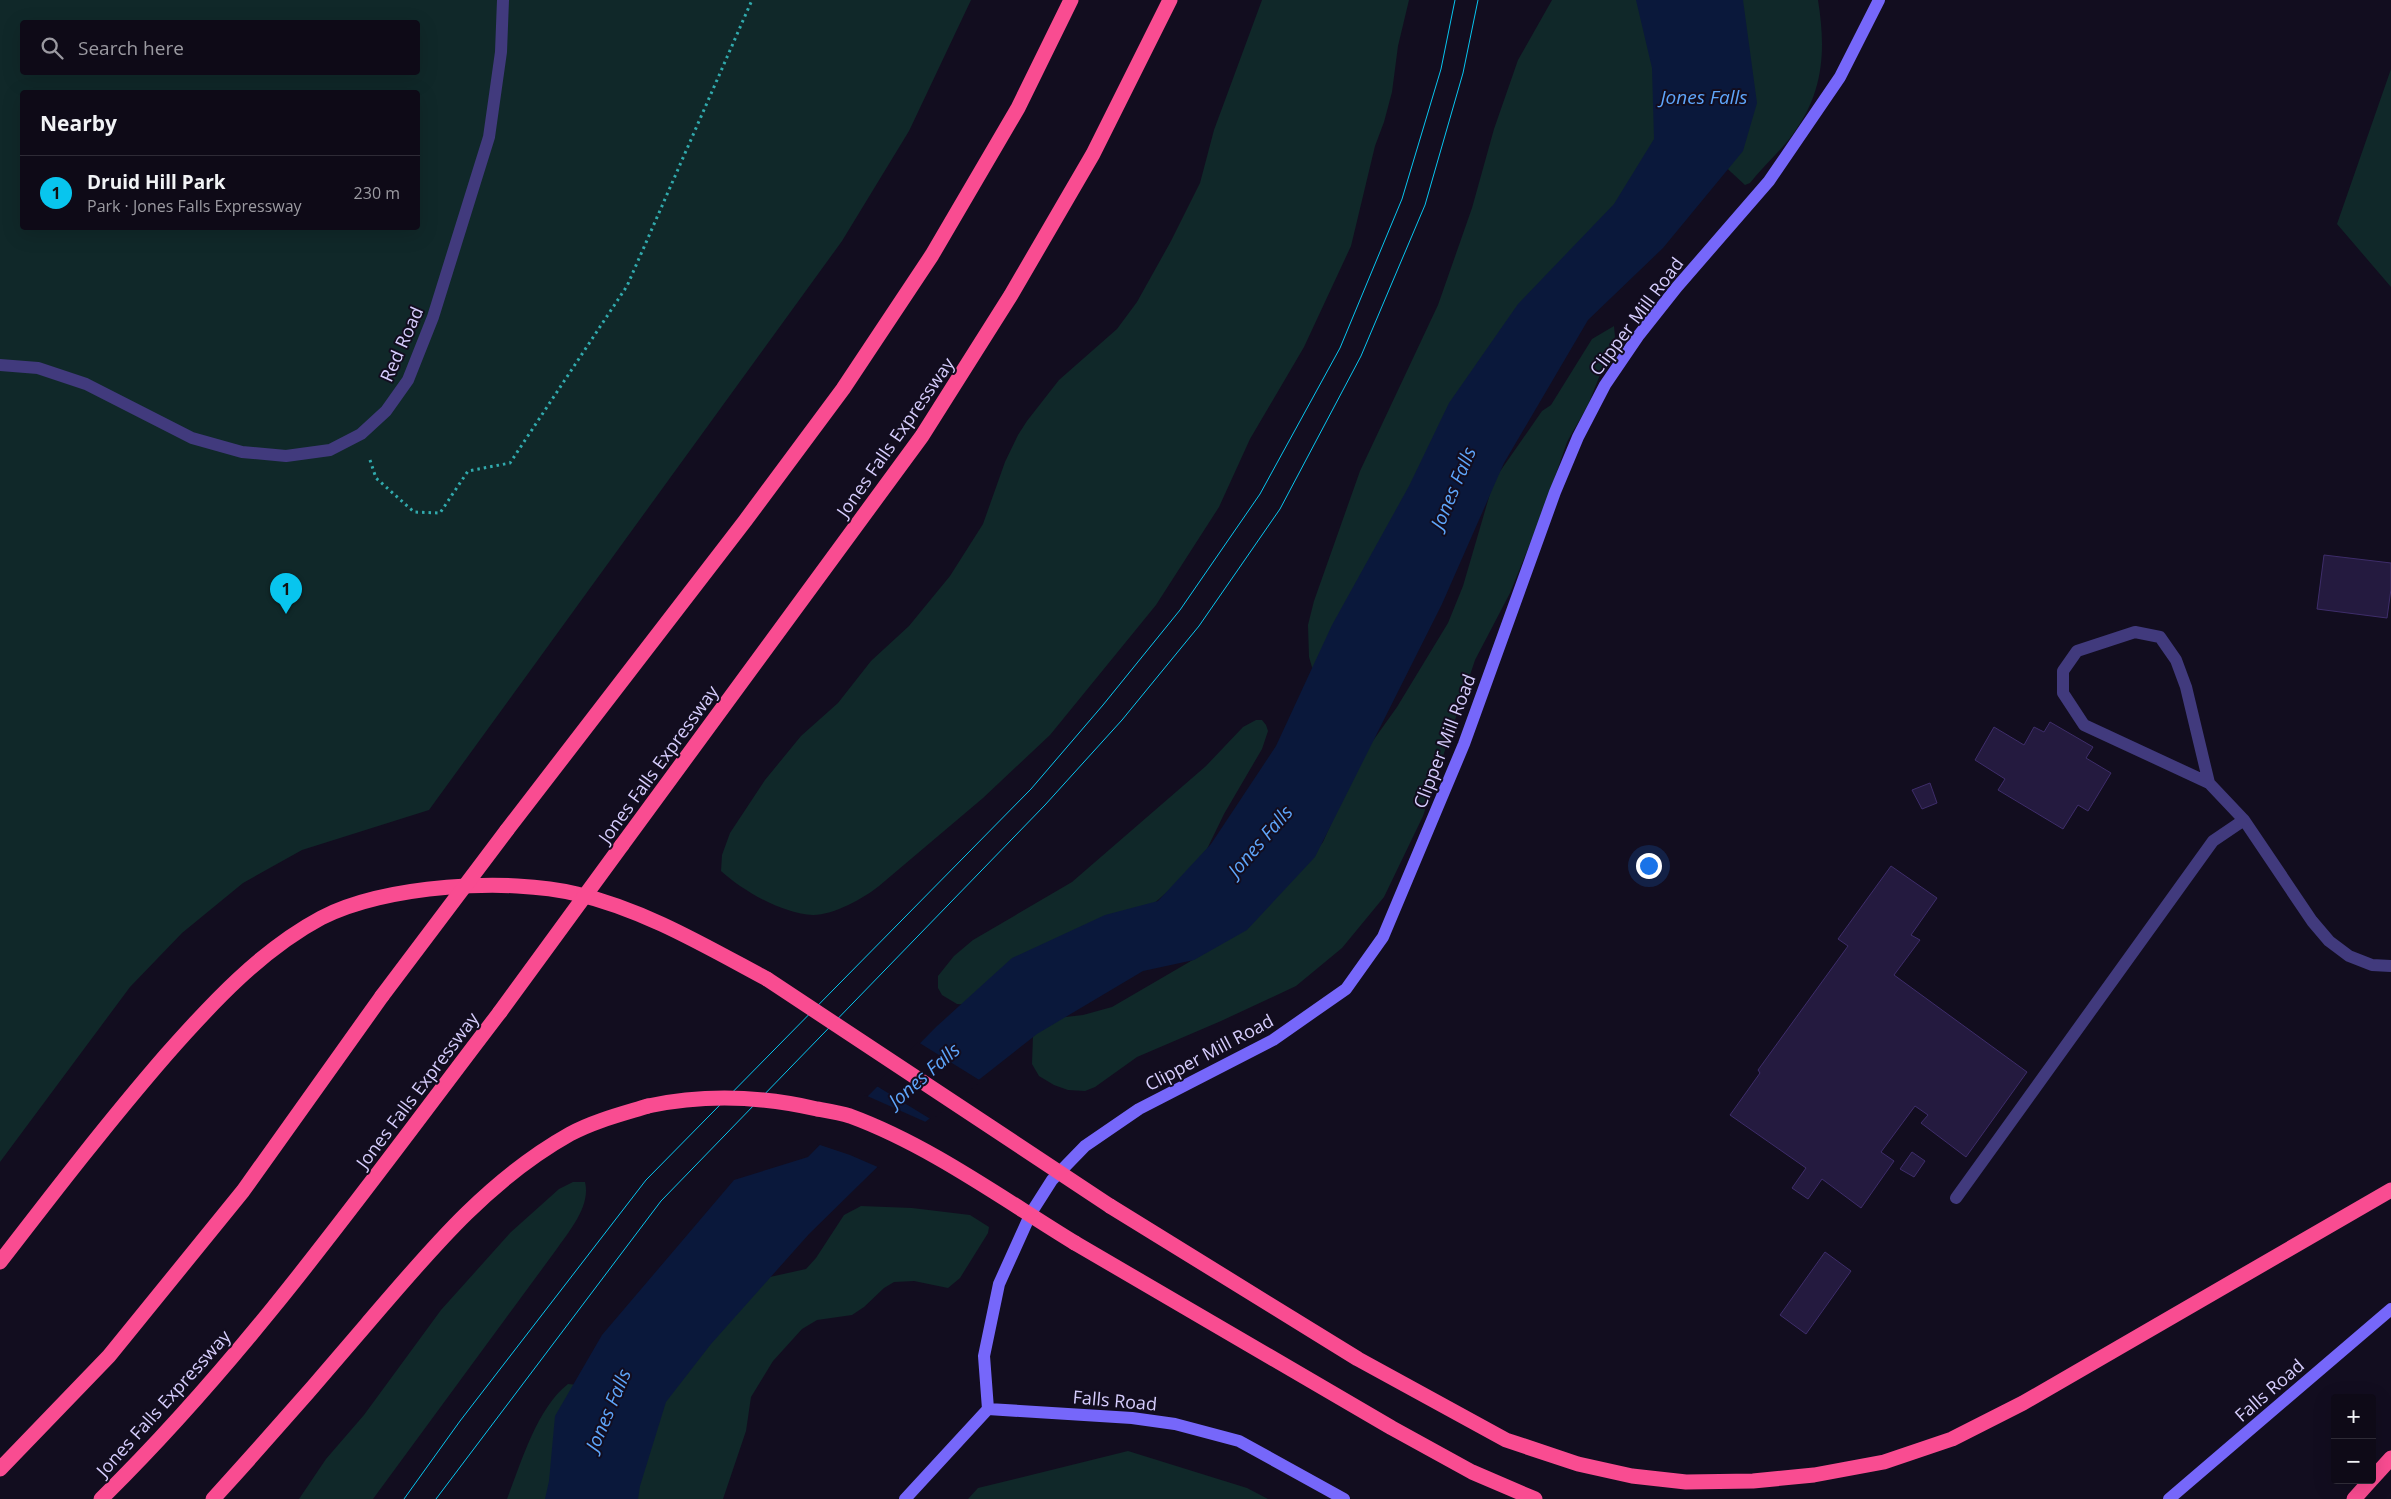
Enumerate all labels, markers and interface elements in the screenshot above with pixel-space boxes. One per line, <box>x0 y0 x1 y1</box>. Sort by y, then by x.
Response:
search box <box>20 20 420 75</box>
icon: search <box>38 34 66 62</box>
text: Search here <box>78 35 184 61</box>
water label: Jones Falls <box>1658 84 1747 110</box>
text: Nearby <box>40 109 117 137</box>
text: Druid Hill Park <box>87 169 226 195</box>
text: 1 <box>51 182 61 204</box>
text: 230 m <box>354 182 400 204</box>
text: Park · Jones Falls Expressway <box>87 195 302 217</box>
street label: Clipper Mill Road <box>1584 252 1688 380</box>
street label: Red Road <box>374 303 428 385</box>
street label: Jones Falls Expressway <box>830 352 960 523</box>
water label: Jones Falls <box>1423 443 1482 536</box>
pin: 1 <box>270 573 302 614</box>
street label: Clipper Mill Road <box>1407 670 1481 812</box>
street label: Jones Falls Expressway <box>591 679 724 849</box>
water label: Jones Falls <box>1220 800 1298 885</box>
your location <box>1636 853 1662 879</box>
street label: Jones Falls Expressway <box>349 1006 484 1175</box>
street label: Clipper Mill Road <box>1141 1008 1277 1096</box>
water label: Jones Falls <box>880 1037 965 1115</box>
street label: Jones Falls Expressway <box>89 1324 236 1483</box>
street label: Falls Road <box>2229 1353 2309 1427</box>
water label: Jones Falls <box>578 1365 637 1458</box>
street label: Falls Road <box>1072 1384 1158 1416</box>
map controls <box>2331 1394 2376 1484</box>
button: + <box>2331 1394 2376 1439</box>
button: − <box>2331 1439 2376 1484</box>

